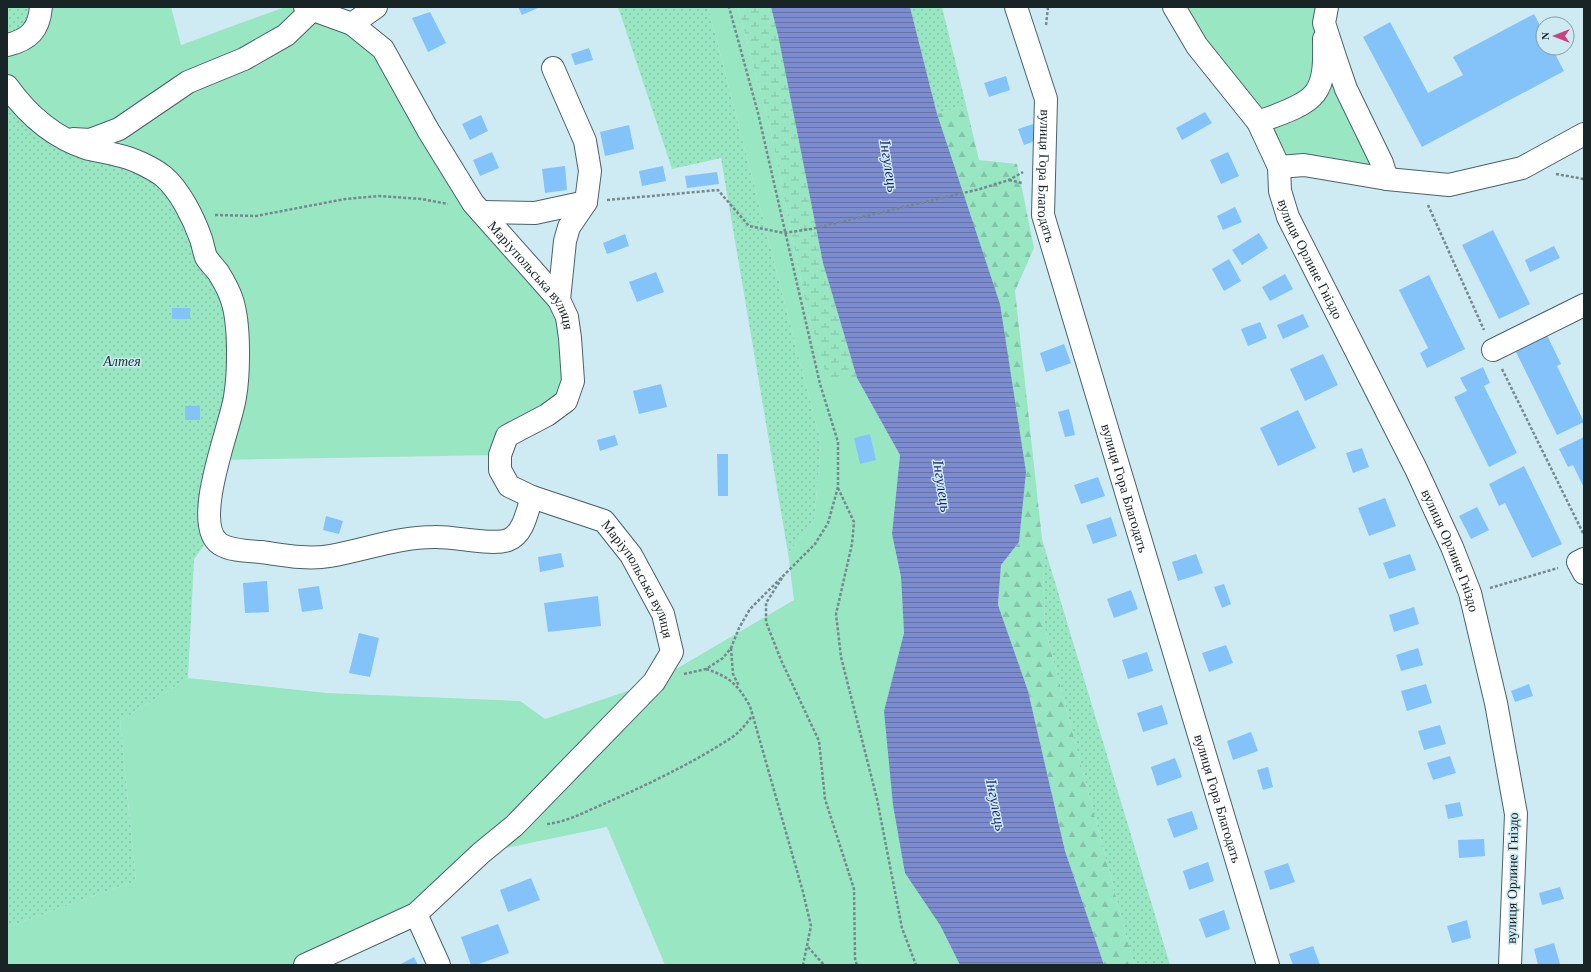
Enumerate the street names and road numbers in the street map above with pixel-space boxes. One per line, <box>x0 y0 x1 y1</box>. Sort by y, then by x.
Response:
street label: вулиця Гора Благодать <box>1035 109 1058 244</box>
street label: вулиця Орлине Гніздо <box>1275 197 1345 322</box>
street label: Маріупольська вулиця <box>485 218 576 331</box>
street label: вулиця Гора Благодать <box>1098 422 1151 554</box>
street label: вулиця Орлине Гніздо <box>1418 487 1481 614</box>
street label: Маріупольська вулиця <box>598 517 676 640</box>
street label: вулиця Гора Благодать <box>1191 732 1244 865</box>
street label: вулиця Орлине Гніздо <box>1504 812 1521 944</box>

